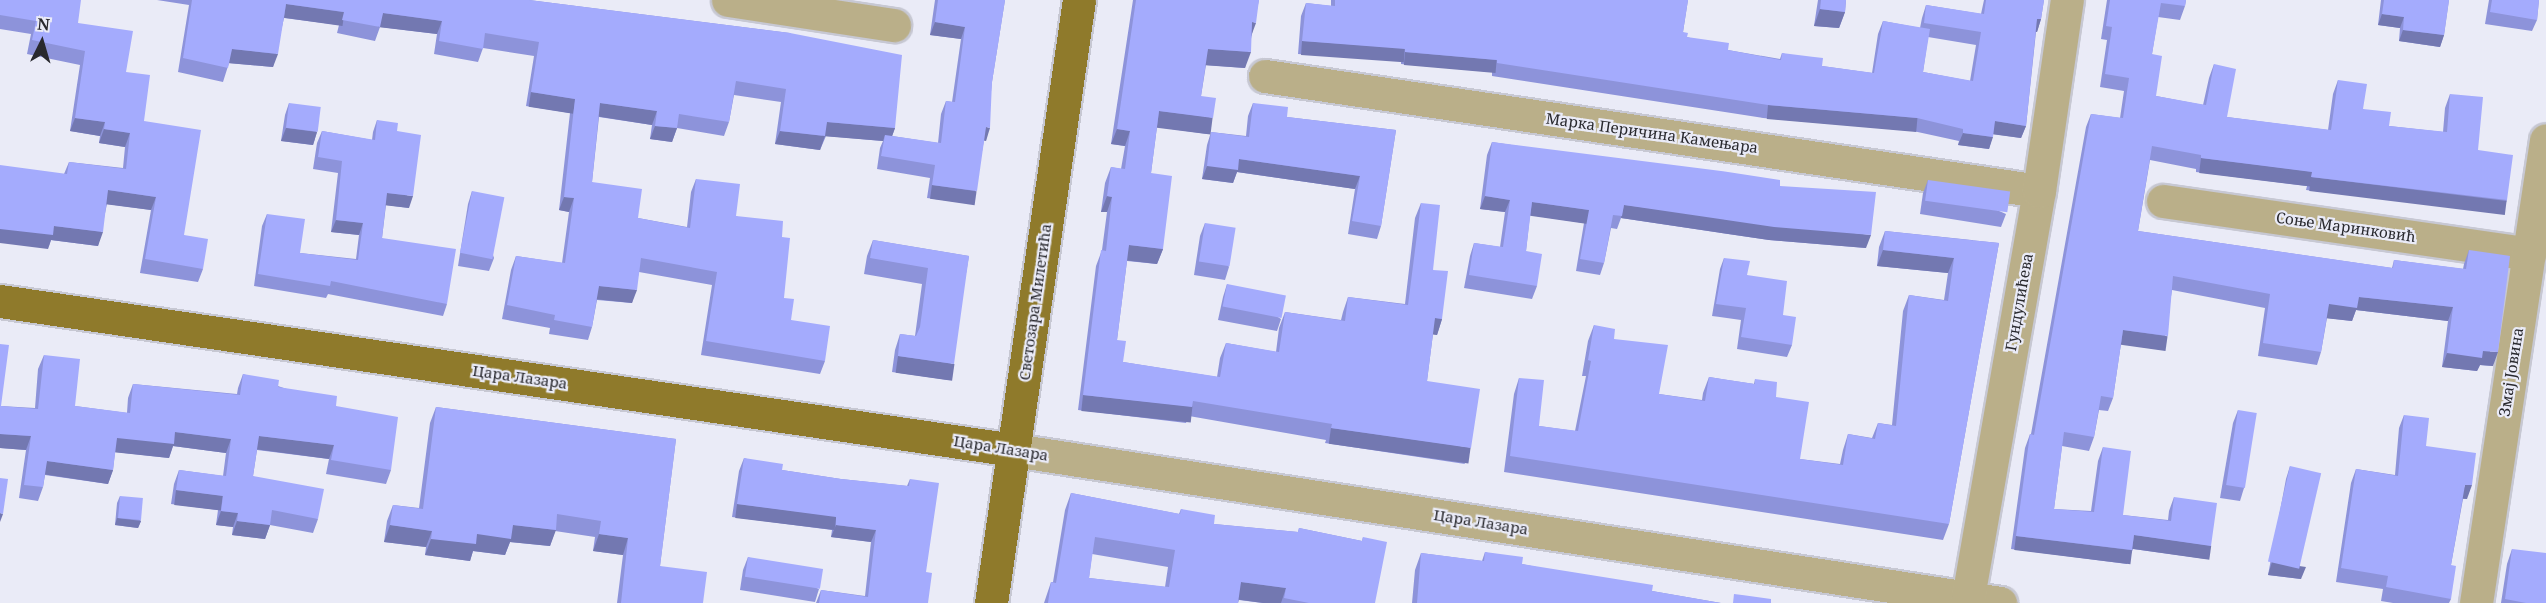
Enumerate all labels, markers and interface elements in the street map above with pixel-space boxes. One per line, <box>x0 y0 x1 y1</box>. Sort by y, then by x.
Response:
north arrow <box>12 12 72 72</box>
text: N <box>36 13 51 36</box>
street label: Марка Перичина Камењара <box>1545 109 1759 157</box>
street label: Соње Маринковић <box>2275 208 2417 246</box>
street label: Светозара Милетића <box>1015 223 1055 381</box>
street label: Гундулићева <box>2002 252 2036 352</box>
street label: Змај Јовина <box>2495 326 2527 418</box>
street label: Цара Лазара <box>471 361 569 393</box>
street label: Цара Лазара <box>952 432 1050 464</box>
street label: Цара Лазара <box>1432 506 1530 538</box>

